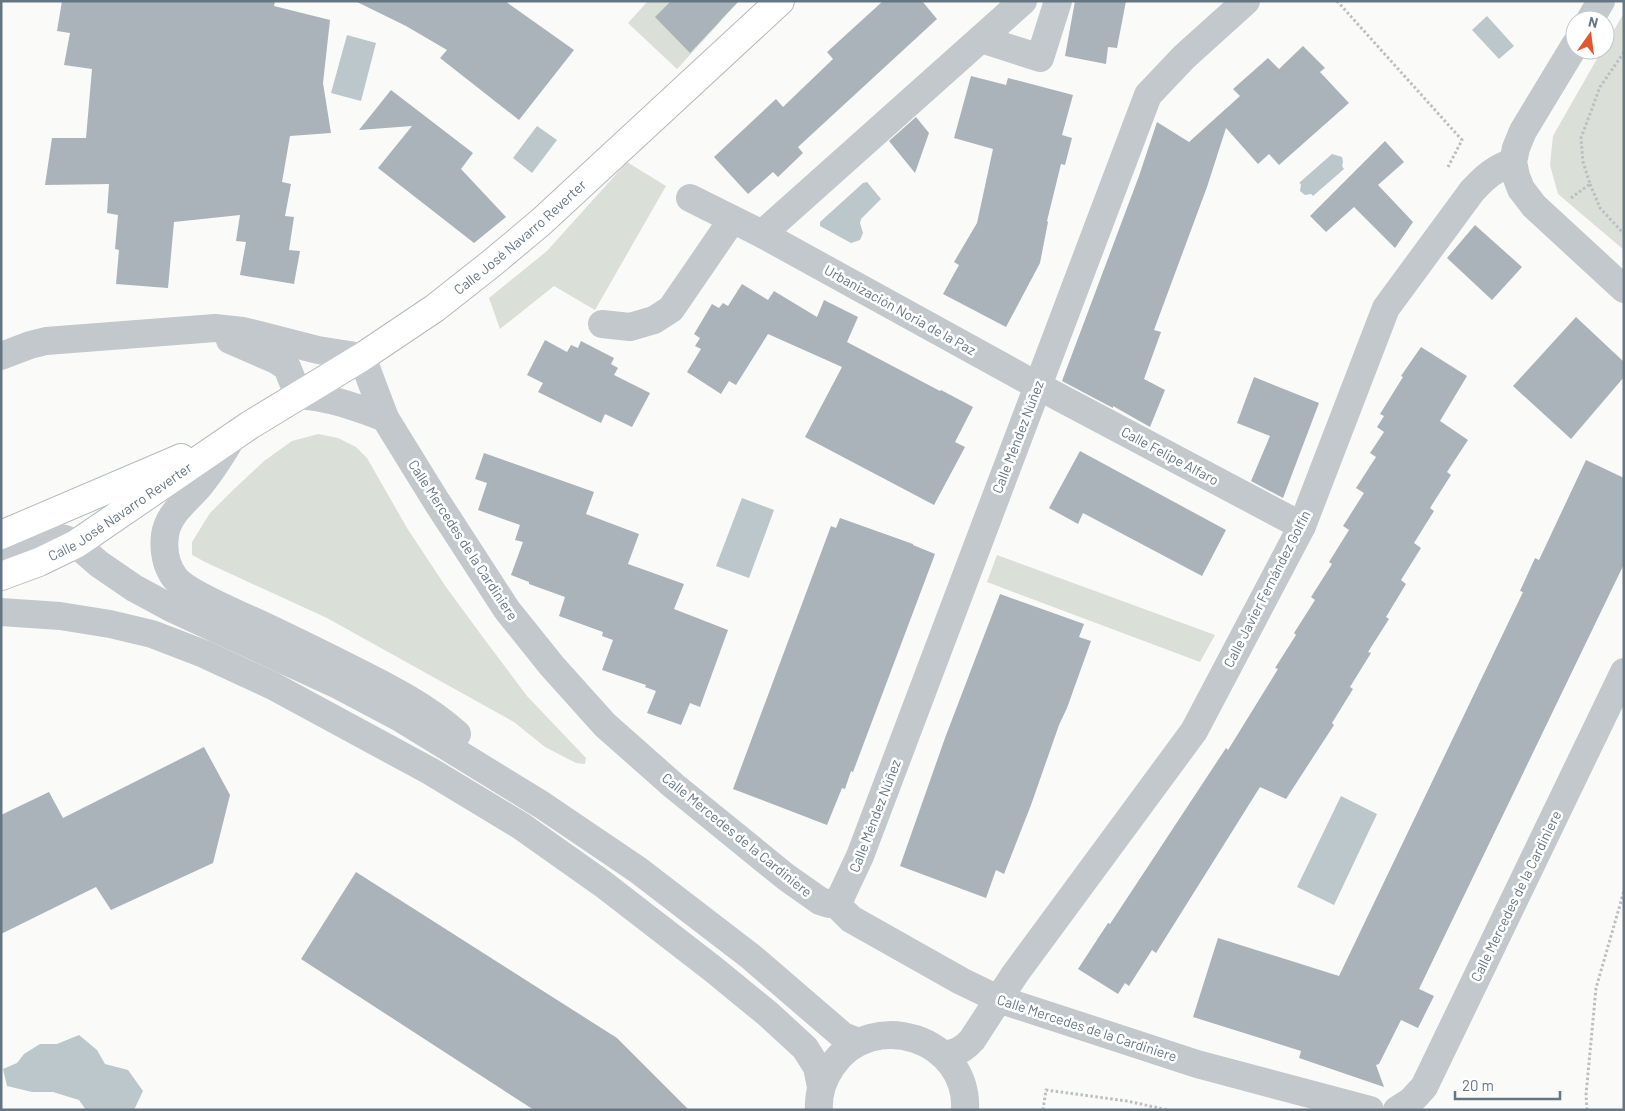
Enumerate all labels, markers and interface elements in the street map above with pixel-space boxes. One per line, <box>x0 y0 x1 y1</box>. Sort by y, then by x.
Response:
north arrow <box>1565 10 1615 60</box>
text: N <box>1587 13 1600 31</box>
street label: Calle José Navarro Reverter <box>450 176 589 298</box>
street label: Urbanización Noria de la Paz <box>822 261 979 358</box>
street label: Calle Méndez Núñez <box>988 378 1047 496</box>
street label: Calle Felipe Alfaro <box>1119 423 1222 488</box>
street label: Calle Mercedes de la Cardiniere <box>405 456 522 623</box>
street label: Calle José Navarro Reverter <box>45 458 195 564</box>
street label: Calle Javier Fernández Golfín <box>1219 507 1314 670</box>
street label: Calle Méndez Núñez <box>845 757 904 875</box>
street label: Calle Mercedes de la Cardiniere <box>659 769 816 900</box>
street label: Calle Mercedes de la Cardiniere <box>1467 808 1564 984</box>
street label: Calle Mercedes de la Cardiniere <box>995 990 1179 1065</box>
scale bar <box>1455 1068 1560 1100</box>
text: 20 m <box>1462 1076 1494 1094</box>

